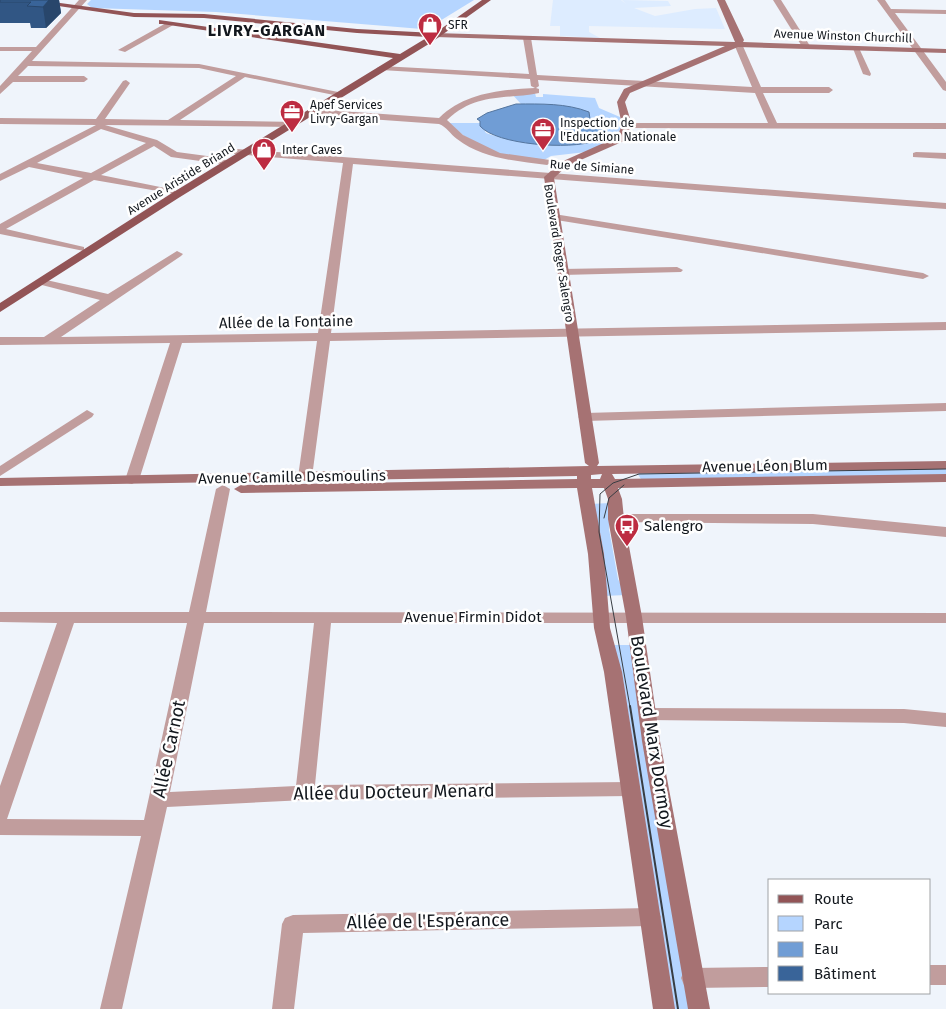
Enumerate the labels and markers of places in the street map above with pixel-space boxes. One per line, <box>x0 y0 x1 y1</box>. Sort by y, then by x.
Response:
shop icon: SFR <box>417 12 443 46</box>
place label: SFR <box>448 18 468 32</box>
place label: Apef Services Livry-Gargan <box>310 98 383 126</box>
office icon: Apef Services Livry-Gargan <box>279 99 305 133</box>
place label: Inspection de l'Education Nationale <box>560 116 676 144</box>
office icon: Inspection de l'Education Nationale <box>530 117 556 151</box>
shop icon: Inter Caves <box>251 137 277 171</box>
place label: Inter Caves <box>282 143 342 157</box>
bus stop icon: Salengro <box>614 513 640 547</box>
place label: Salengro <box>644 517 703 535</box>

